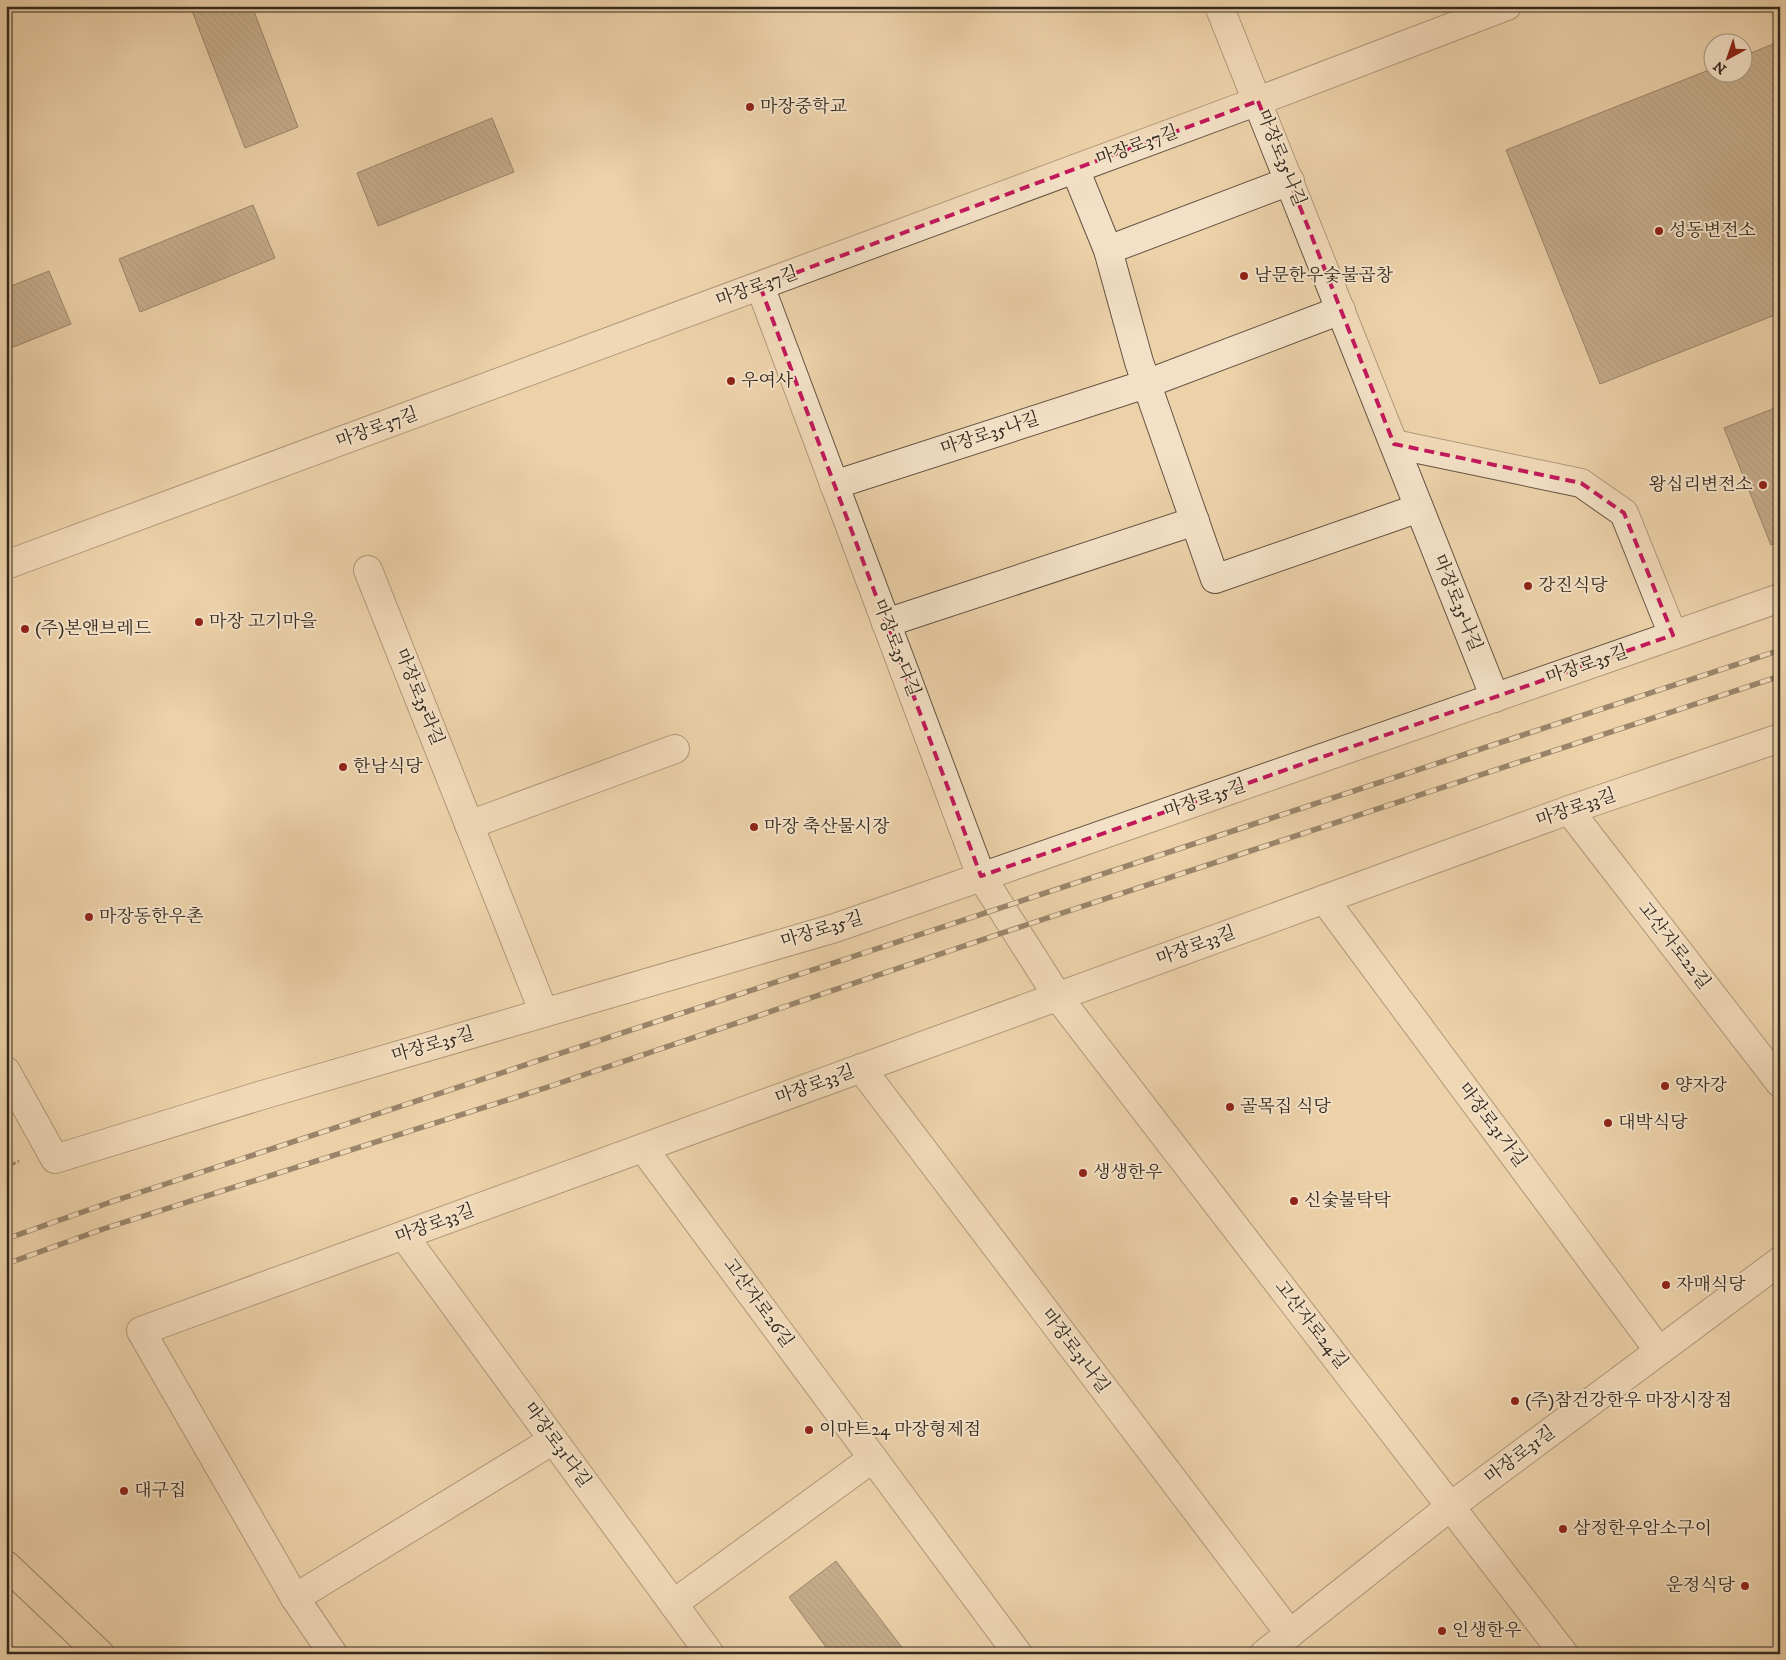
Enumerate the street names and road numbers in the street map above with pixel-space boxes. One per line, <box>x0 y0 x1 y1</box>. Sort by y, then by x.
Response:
street label: 마장로35나길 <box>1252 106 1310 210</box>
street label: 마장로37길 <box>1093 121 1181 171</box>
street label: 마장로37길 <box>713 262 801 312</box>
street label: 마장로37길 <box>333 403 421 453</box>
street label: 마장로35나길 <box>938 408 1042 460</box>
street label: 마장로35나길 <box>1428 551 1486 655</box>
street label: 마장로35다길 <box>867 596 925 700</box>
street label: 마장로35길 <box>1543 641 1631 689</box>
street label: 마장로35라길 <box>390 645 448 749</box>
street label: 마장로35길 <box>1161 775 1249 823</box>
street label: 마장로33길 <box>1533 784 1619 832</box>
street label: 고산자로22길 <box>1633 898 1715 994</box>
street label: 마장로35길 <box>778 907 866 953</box>
street label: 마장로33길 <box>1153 921 1239 971</box>
street label: 마장로35길 <box>389 1023 477 1067</box>
street label: 마장로33길 <box>772 1060 858 1110</box>
street label: 마장로31가길 <box>1453 1078 1531 1172</box>
street label: 마장로33길 <box>392 1199 478 1249</box>
street label: 고산자로26길 <box>718 1254 798 1352</box>
street label: 고산자로24길 <box>1270 1276 1352 1374</box>
street label: 마장로31나길 <box>1036 1304 1114 1398</box>
street label: 마장로31다길 <box>519 1398 595 1492</box>
street label: 마장로31길 <box>1480 1421 1560 1489</box>

